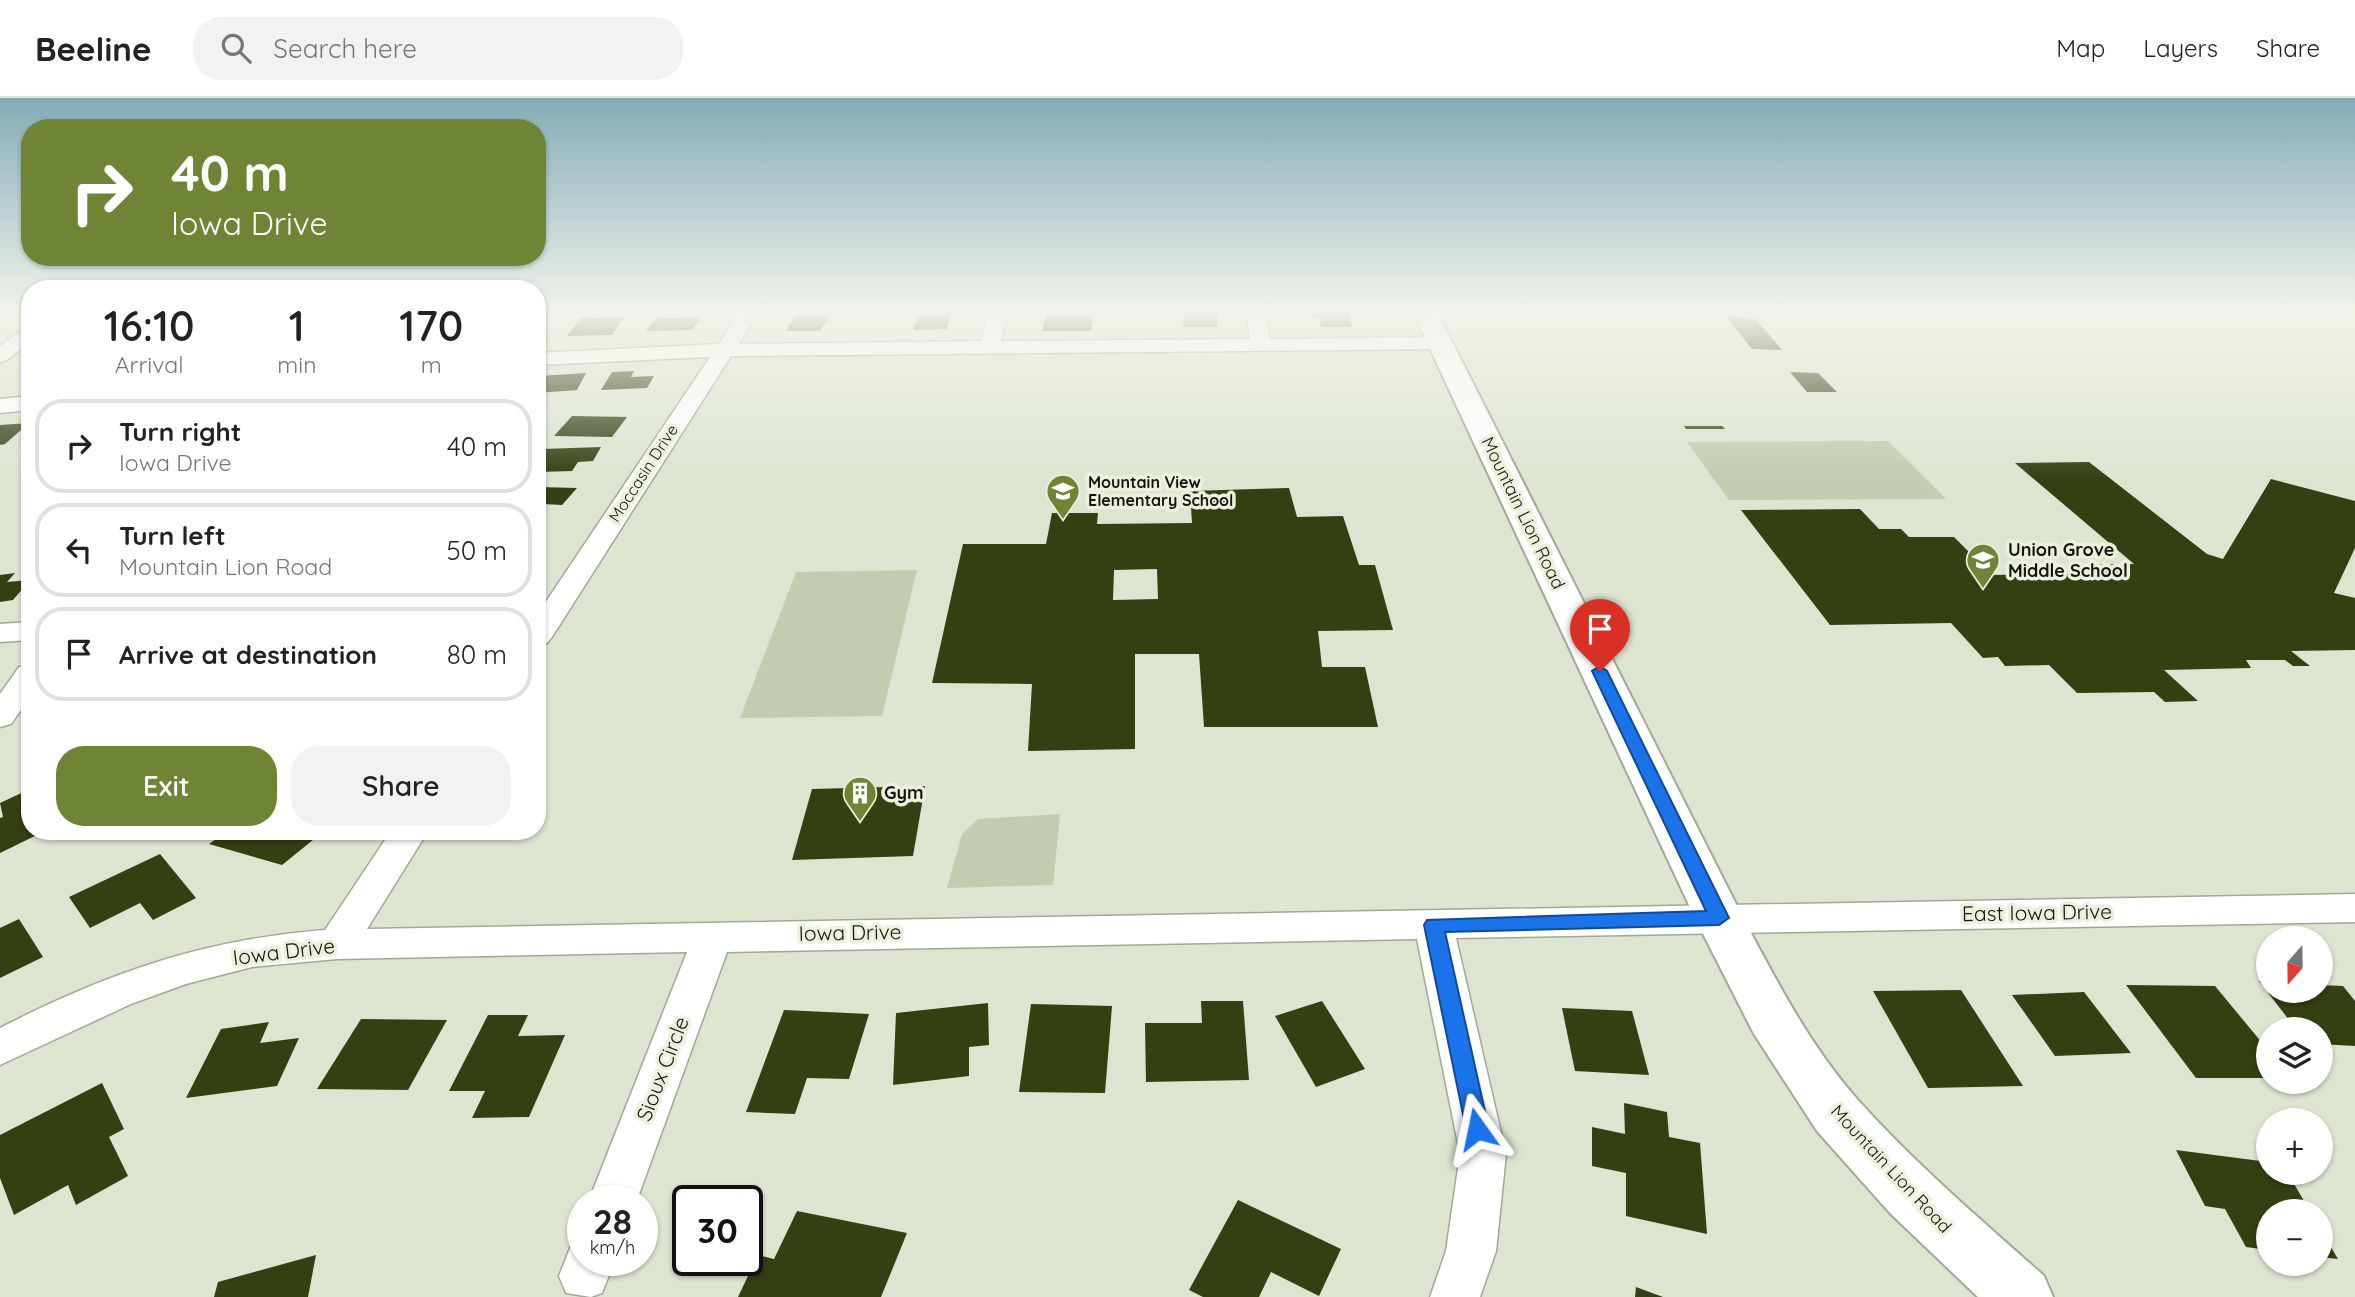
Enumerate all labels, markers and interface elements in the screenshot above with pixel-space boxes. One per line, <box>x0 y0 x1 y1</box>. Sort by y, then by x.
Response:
search box <box>193 17 683 80</box>
text: Beeline <box>35 28 151 69</box>
icon: search <box>217 29 255 67</box>
text: Search here <box>273 32 417 65</box>
text: Map <box>2056 33 2105 63</box>
text: Layers <box>2143 33 2218 63</box>
text: Share <box>2256 33 2320 63</box>
text: 40 m <box>171 142 289 203</box>
icon: right <box>56 147 147 238</box>
text: Iowa Drive <box>171 203 328 243</box>
text: 16:10 <box>104 299 195 352</box>
text: 1 <box>289 299 305 352</box>
text: 170 <box>399 299 463 352</box>
text: Arrival <box>115 350 184 379</box>
text: min <box>277 350 317 379</box>
text: m <box>421 350 442 379</box>
text: Turn right <box>119 415 241 448</box>
street label: Moccasin Drive <box>604 420 682 526</box>
icon: right <box>60 427 98 465</box>
text: 40 m <box>447 430 507 463</box>
street label: Mountain Lion Road <box>1477 433 1570 593</box>
text: Iowa Drive <box>119 448 232 477</box>
school or university icon: Mountain View Elementary School <box>1044 472 1082 521</box>
place label: Mountain View Elementary School <box>1088 472 1233 510</box>
text: Turn left <box>119 519 226 552</box>
icon: left <box>60 531 98 569</box>
text: 50 m <box>447 534 507 567</box>
place label: Union Grove Middle School <box>2008 538 2128 582</box>
school or university icon: Union Grove Middle School <box>1964 541 2002 590</box>
text: Mountain Lion Road <box>119 552 332 581</box>
pin <box>1570 599 1630 671</box>
icon: arrive <box>1581 610 1619 648</box>
icon: arrive <box>60 635 98 673</box>
text: Arrive at destination <box>119 638 377 671</box>
text: 80 m <box>447 638 507 671</box>
button: Exit <box>56 746 277 826</box>
button: Share <box>291 746 511 826</box>
building icon: Gym <box>841 774 879 823</box>
place label: Gym <box>884 781 924 804</box>
street label: East Iowa Drive <box>1962 898 2112 926</box>
street label: Iowa Drive <box>798 918 902 946</box>
north arrow <box>2256 926 2333 1003</box>
map controls <box>2256 926 2333 1276</box>
street label: Iowa Drive <box>231 932 336 970</box>
street label: Sioux Circle <box>630 1013 694 1125</box>
button: layers <box>2256 1017 2333 1094</box>
position arrow <box>1440 1092 1514 1166</box>
street label: Mountain Lion Road <box>1826 1100 1957 1238</box>
button: + <box>2256 1108 2333 1185</box>
speed limit sign: 30 <box>672 1185 763 1276</box>
text: 28 <box>593 1199 632 1243</box>
button: − <box>2256 1199 2333 1276</box>
text: km/h <box>590 1236 635 1259</box>

